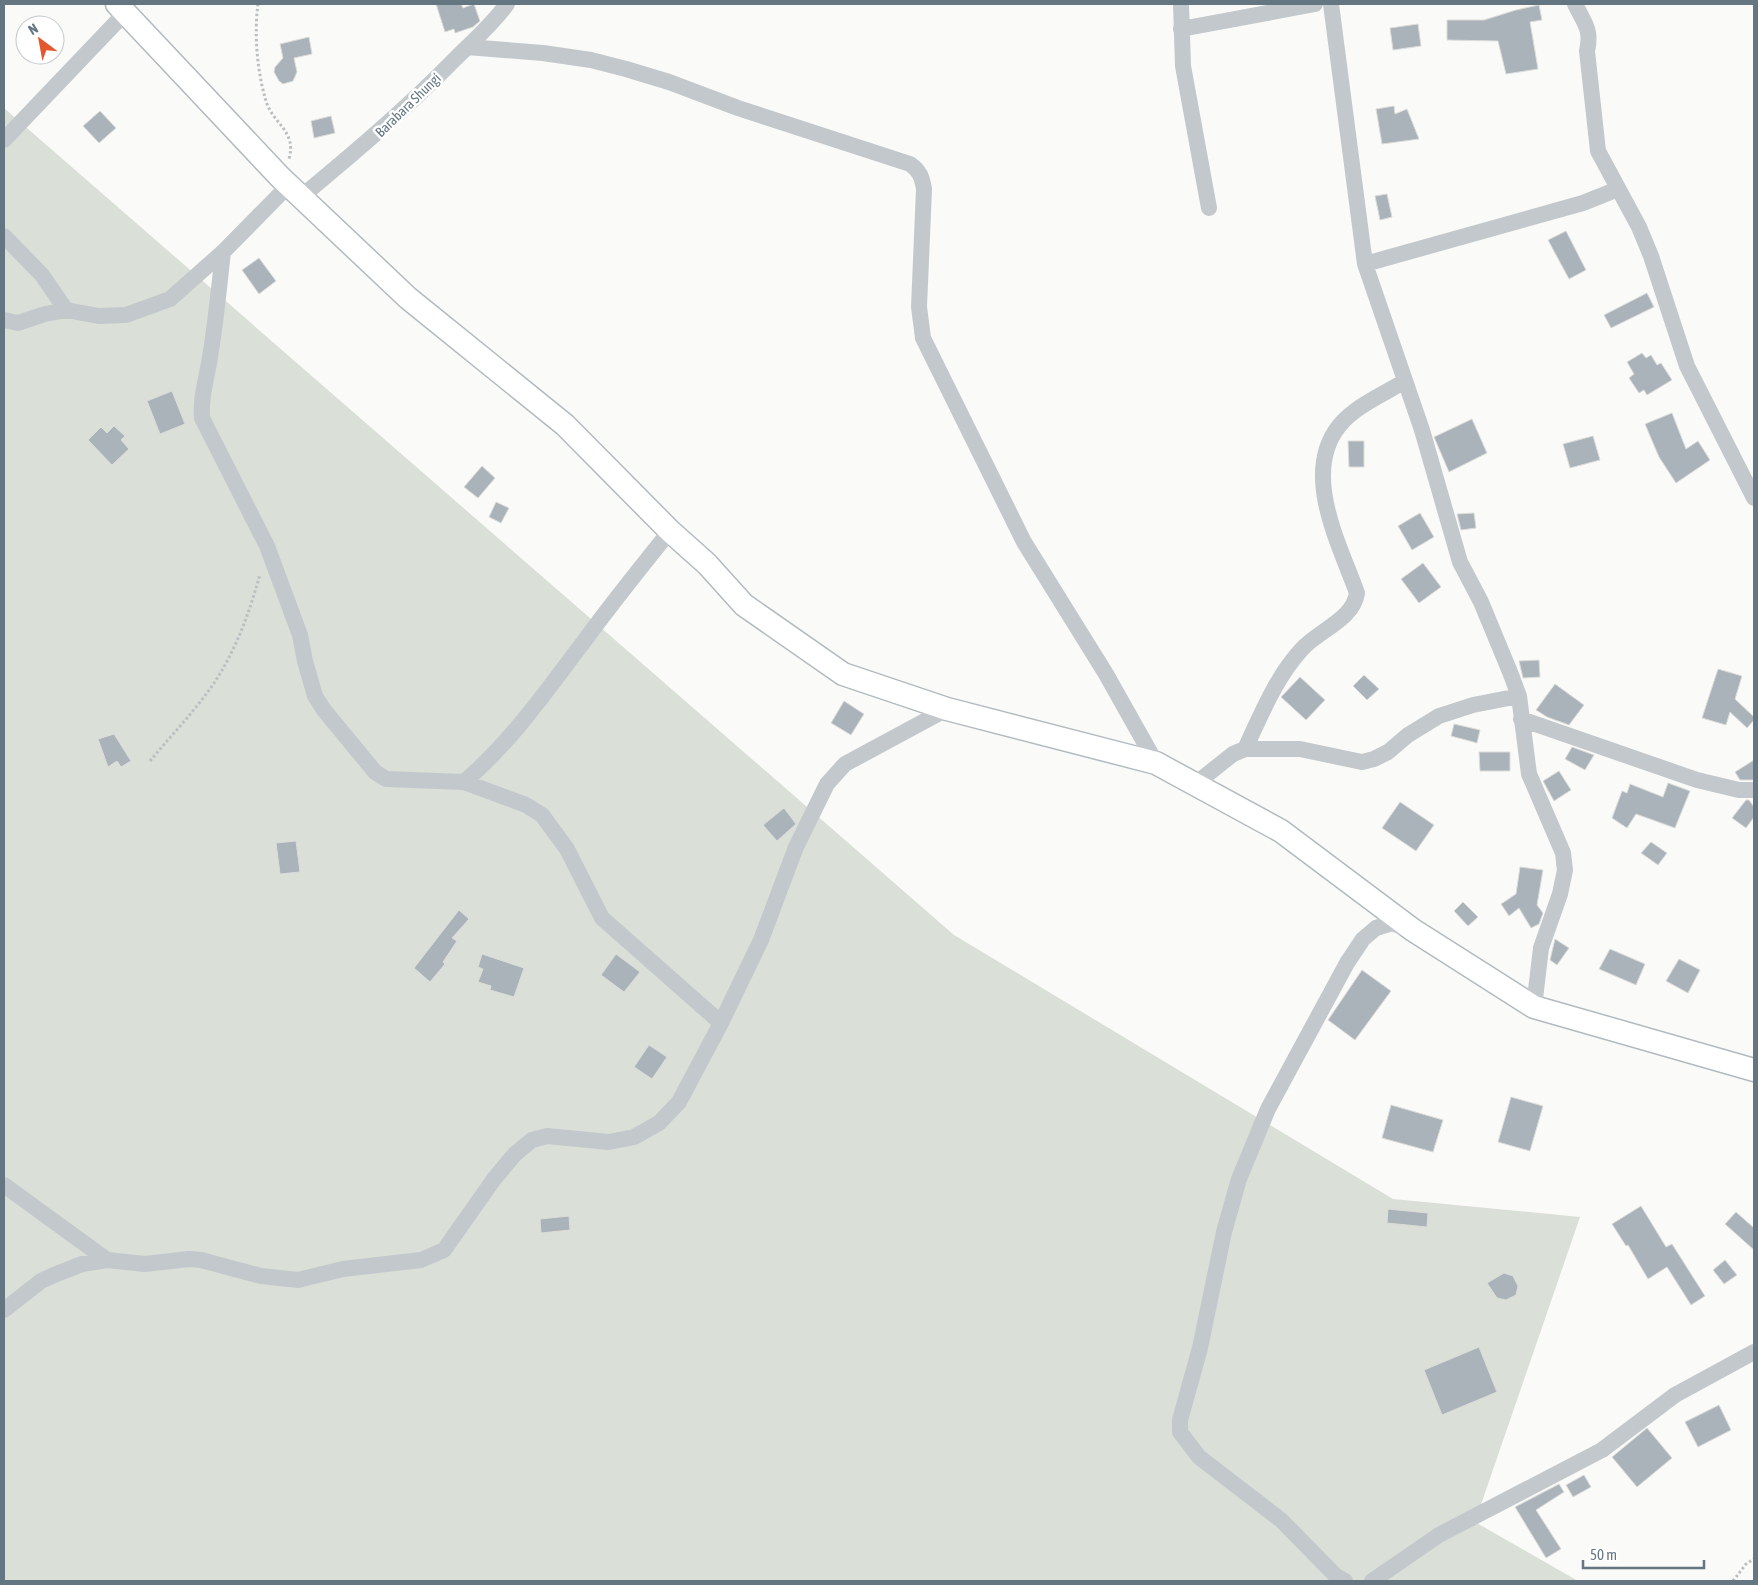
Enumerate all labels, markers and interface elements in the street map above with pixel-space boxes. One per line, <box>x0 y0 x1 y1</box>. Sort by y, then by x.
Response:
north arrow <box>15 15 65 65</box>
text: N <box>25 20 41 38</box>
street label: Barabara Shungi <box>372 70 444 140</box>
scale bar <box>1583 1538 1704 1570</box>
text: 50 m <box>1590 1546 1617 1563</box>

